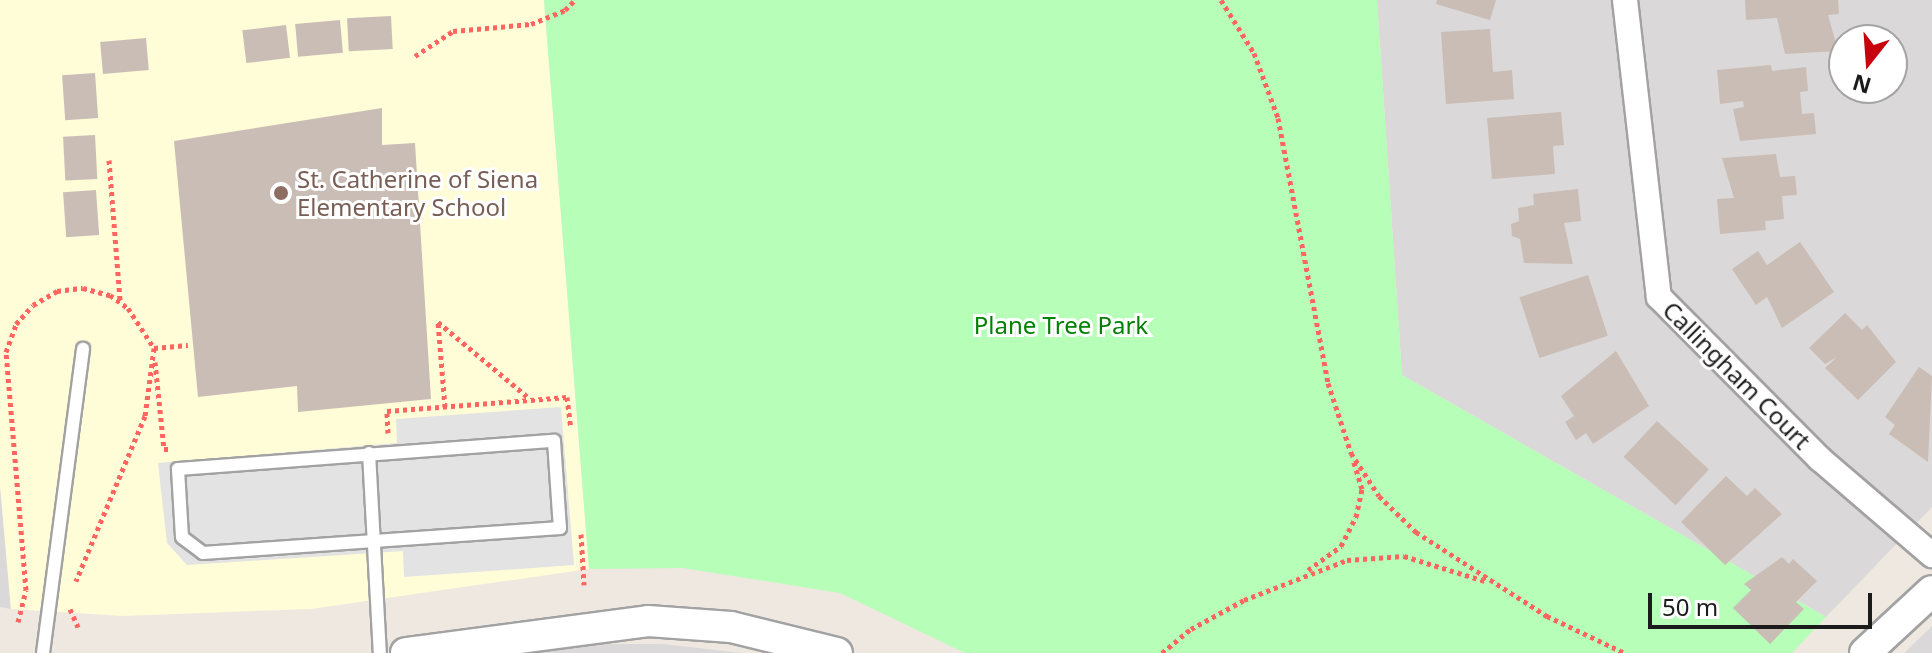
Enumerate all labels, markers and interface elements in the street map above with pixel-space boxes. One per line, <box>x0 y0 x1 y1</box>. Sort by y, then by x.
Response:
north arrow <box>1828 24 1908 104</box>
text: N <box>1849 68 1875 102</box>
place label: St. Catherine of Siena Elementary School <box>297 165 538 221</box>
marker: St. Catherine of Siena Elementary School <box>272 184 290 202</box>
street label: Callingham Court <box>1657 295 1817 455</box>
park label: Plane Tree Park <box>974 311 1148 339</box>
scale bar <box>1652 577 1876 627</box>
text: 50 m <box>1662 590 1718 623</box>

